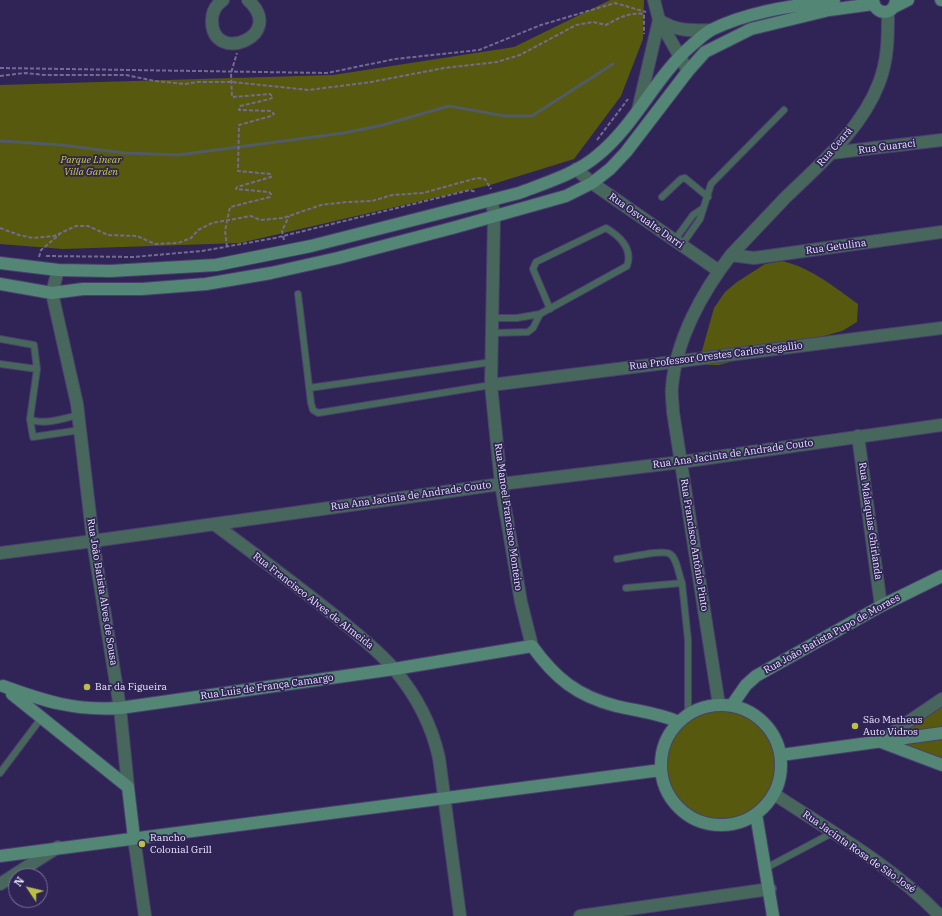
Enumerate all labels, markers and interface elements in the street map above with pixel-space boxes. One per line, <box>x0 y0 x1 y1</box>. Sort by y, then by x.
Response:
street label: Rua Ceará <box>815 125 855 169</box>
street label: Rua Guaraci <box>858 138 916 156</box>
park label: Parque Linear Villa Garden <box>60 154 122 178</box>
street label: Rua Osvualte Darri <box>606 191 686 251</box>
street label: Rua Getulina <box>805 237 867 257</box>
street label: Rua Professor Orestes Carlos Segallio <box>629 339 803 373</box>
street label: Rua Ana Jacinta de Andrade Couto <box>652 437 814 471</box>
street label: Rua Manoel Francisco Monteiro <box>492 442 524 592</box>
street label: Rua Malaquias Ghirlanda <box>856 461 884 581</box>
street label: Rua Francisco Antônio Pinto <box>678 478 710 612</box>
street label: Rua Ana Jacinta de Andrade Couto <box>330 479 492 513</box>
street label: Rua João Batista Alves de Sousa <box>84 518 120 666</box>
street label: Rua Francisco Alves de Almeida <box>250 550 376 652</box>
street label: Rua João Batista Pupo de Moraes <box>762 591 902 677</box>
street label: Rua Luis de França Camargo <box>200 672 334 702</box>
place label: Bar da Figueira <box>95 681 167 693</box>
marker: Bar da Figueira <box>82 682 92 692</box>
place label: São Matheus Auto Vidros <box>863 714 923 738</box>
marker: São Matheus Auto Vidros <box>850 721 860 731</box>
street label: Rua Jacinta Rosa de São José <box>800 808 918 896</box>
place label: Rancho Colonial Grill <box>150 832 212 856</box>
marker: Rancho Colonial Grill <box>137 839 147 849</box>
north arrow <box>8 868 48 908</box>
text: N <box>11 874 27 889</box>

